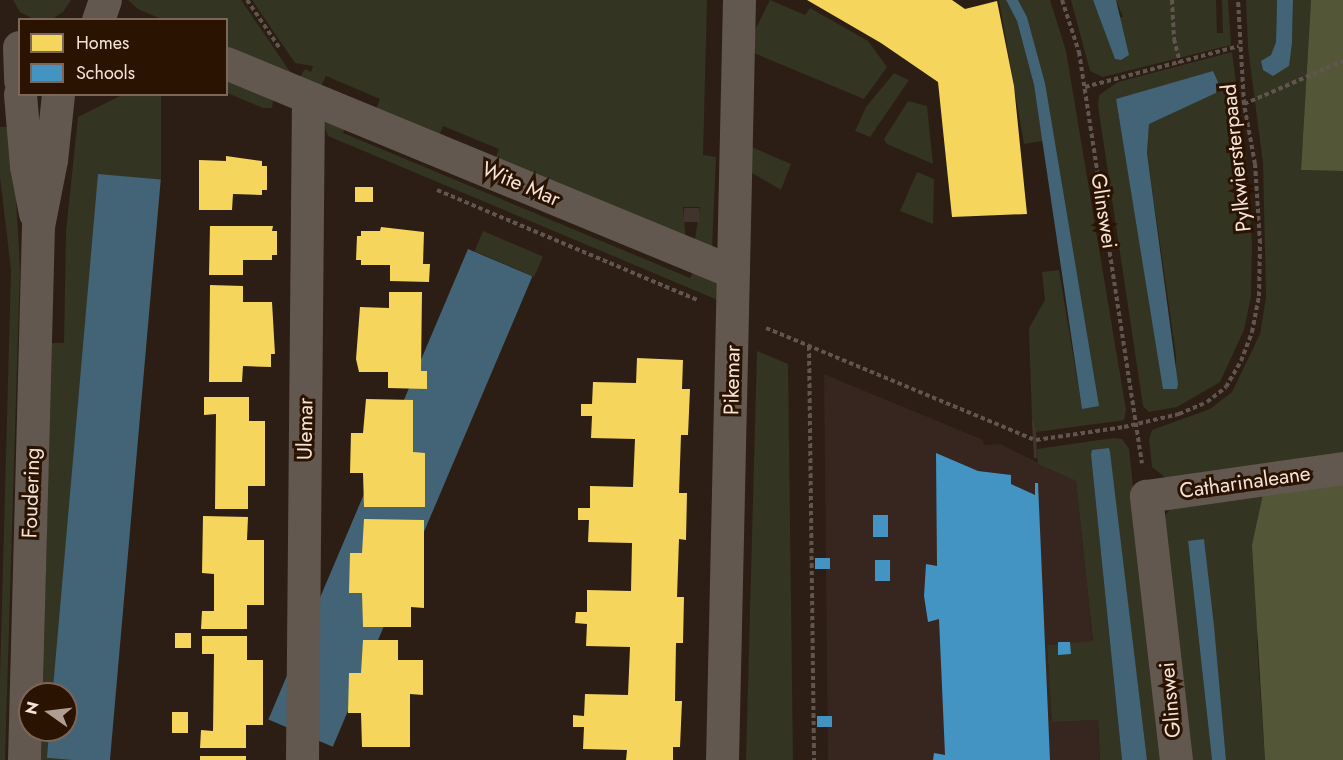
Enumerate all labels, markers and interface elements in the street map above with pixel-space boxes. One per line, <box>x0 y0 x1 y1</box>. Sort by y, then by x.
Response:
legend <box>18 18 228 96</box>
text: Homes <box>76 30 129 56</box>
text: Schools <box>76 60 135 86</box>
street label: Pylkwiersterpaad <box>1216 83 1256 233</box>
street label: Wite Mar <box>478 156 564 212</box>
street label: Glinswei <box>1086 171 1122 251</box>
street label: Pikemar <box>719 345 745 415</box>
street label: Ulemar <box>292 398 318 460</box>
street label: Foudering <box>17 447 45 539</box>
street label: Catharinaleane <box>1178 460 1312 504</box>
street label: Glinswei <box>1154 661 1186 739</box>
north arrow <box>18 682 78 742</box>
text: N <box>19 699 45 717</box>

